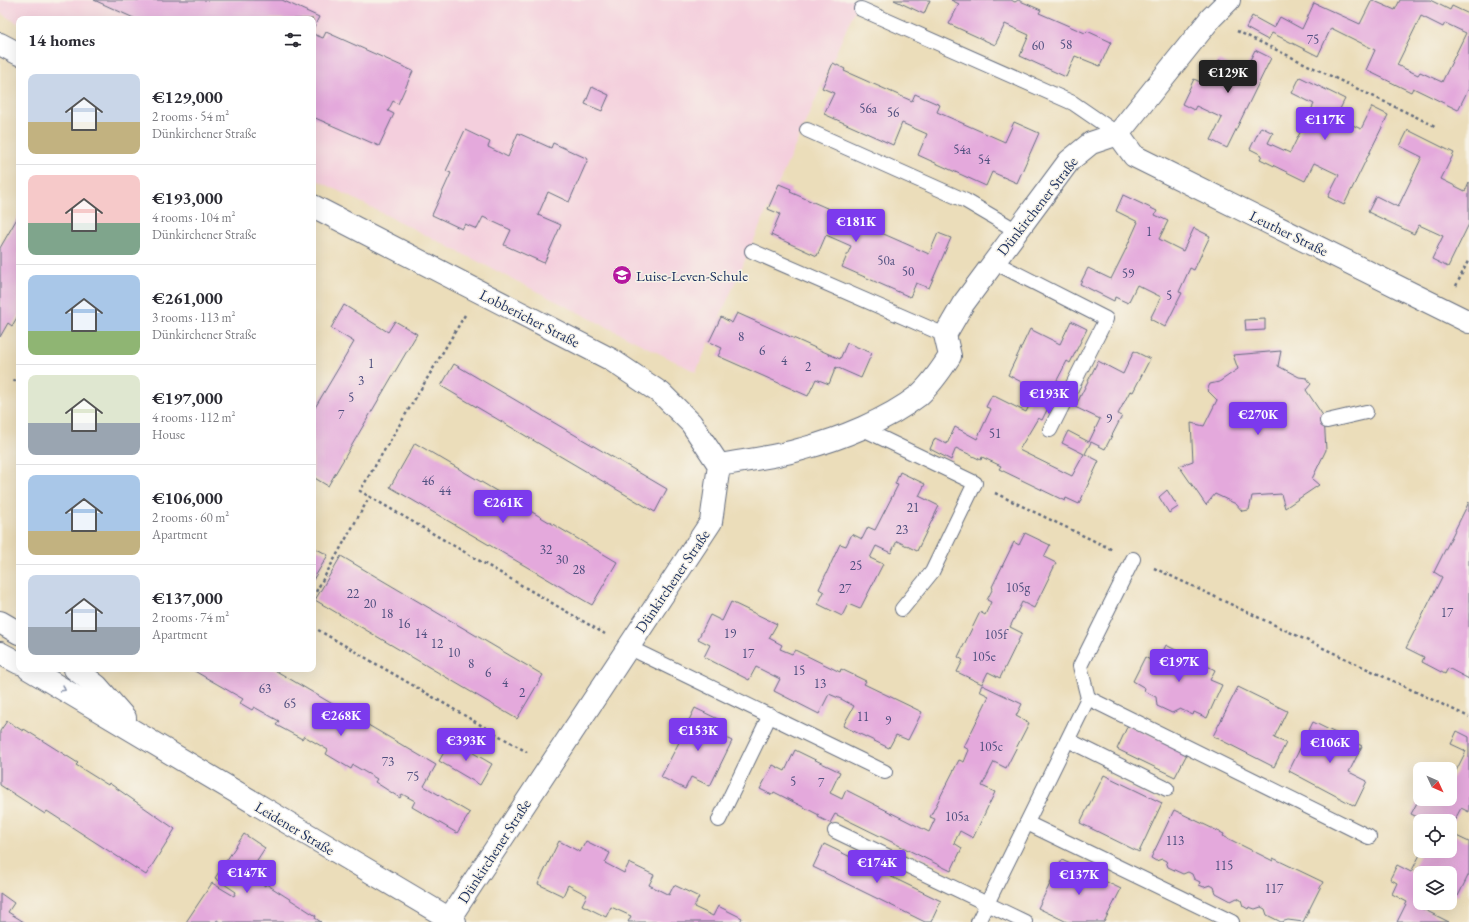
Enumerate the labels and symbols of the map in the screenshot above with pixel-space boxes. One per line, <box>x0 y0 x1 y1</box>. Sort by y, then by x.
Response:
house number: 75 <box>1307 31 1319 48</box>
house number: 58 <box>1060 36 1072 53</box>
house number: 60 <box>1032 37 1044 54</box>
pin: €129K <box>1200 60 1256 94</box>
house number: 56a <box>859 100 878 117</box>
house number: 56 <box>887 104 899 121</box>
pin: €117K <box>1297 107 1353 141</box>
house number: 54a <box>953 141 972 158</box>
house number: 54 <box>978 151 991 168</box>
street label: Dünkirchener Straße <box>992 153 1082 259</box>
street label: Leuther Straße <box>1247 206 1331 260</box>
pin: €181K <box>828 209 884 243</box>
house number: 1 <box>1146 223 1152 240</box>
house number: 50a <box>877 252 896 269</box>
house number: 50 <box>902 263 914 280</box>
school or university icon: Luise-Leven-Schule <box>611 264 633 286</box>
house number: 59 <box>1122 265 1135 282</box>
place label: Luise-Leven-Schule <box>636 266 748 285</box>
street label: Lobbericher Straße <box>477 285 583 351</box>
house number: 5 <box>1166 287 1172 304</box>
house number: 8 <box>738 328 744 345</box>
house number: 6 <box>759 342 765 359</box>
house number: 4 <box>781 352 788 369</box>
house number: 1 <box>368 355 374 372</box>
house number: 2 <box>805 358 812 375</box>
house number: 3 <box>358 372 364 389</box>
pin: €193K <box>1021 381 1077 415</box>
house number: 5 <box>348 389 354 406</box>
pin: €270K <box>1230 402 1286 436</box>
house number: 7 <box>338 406 345 423</box>
house number: 9 <box>1106 410 1113 427</box>
house number: 51 <box>989 425 1001 442</box>
house number: 46 <box>422 472 434 489</box>
house number: 44 <box>439 482 452 499</box>
pin: €261K <box>475 490 531 524</box>
house number: 21 <box>907 499 919 516</box>
house number: 23 <box>896 521 908 538</box>
street label: Dünkirchener Straße <box>630 526 714 636</box>
house number: 32 <box>540 541 553 558</box>
house number: 30 <box>556 551 568 568</box>
house number: 25 <box>850 557 862 574</box>
house number: 28 <box>573 561 585 578</box>
house number: 105g <box>1006 579 1031 596</box>
house number: 27 <box>839 580 852 597</box>
house number: 22 <box>347 585 360 602</box>
house number: 20 <box>364 595 376 612</box>
house number: 17 <box>1441 604 1454 621</box>
house number: 18 <box>381 605 393 622</box>
house number: 16 <box>398 615 410 632</box>
house number: 14 <box>415 625 428 642</box>
house number: 19 <box>724 625 737 642</box>
house number: 105f <box>985 626 1009 643</box>
house number: 12 <box>431 635 444 652</box>
house number: 10 <box>448 644 460 661</box>
house number: 17 <box>742 645 755 662</box>
house number: 105e <box>972 648 996 665</box>
pin: €197K <box>1151 649 1207 683</box>
house number: 8 <box>468 655 474 672</box>
house number: 15 <box>793 662 805 679</box>
house number: 6 <box>485 664 491 681</box>
house number: 4 <box>502 674 509 691</box>
house number: 13 <box>814 675 826 692</box>
house number: 63 <box>259 680 271 697</box>
one-way arrow <box>59 684 66 691</box>
house number: 2 <box>519 684 526 701</box>
house number: 65 <box>284 695 296 712</box>
pin: €268K <box>313 703 369 737</box>
house number: 11 <box>857 708 869 725</box>
house number: 9 <box>885 712 892 729</box>
pin: €153K <box>670 718 726 752</box>
pin: €393K <box>438 728 494 762</box>
pin: €106K <box>1302 730 1358 764</box>
house number: 105c <box>979 738 1003 755</box>
house number: 73 <box>382 753 394 770</box>
north arrow <box>1413 762 1457 806</box>
house number: 75 <box>407 768 419 785</box>
house number: 5 <box>790 773 796 790</box>
house number: 7 <box>818 774 825 791</box>
street label: Dünkirchener Straße <box>453 795 535 907</box>
street label: Leidener Straße <box>252 797 338 859</box>
house number: 105a <box>945 808 970 825</box>
house number: 113 <box>1166 832 1184 849</box>
pin: €174K <box>849 850 905 884</box>
house number: 115 <box>1215 857 1233 874</box>
pin: €147K <box>219 860 275 894</box>
pin: €137K <box>1051 862 1107 896</box>
house number: 117 <box>1265 880 1284 897</box>

